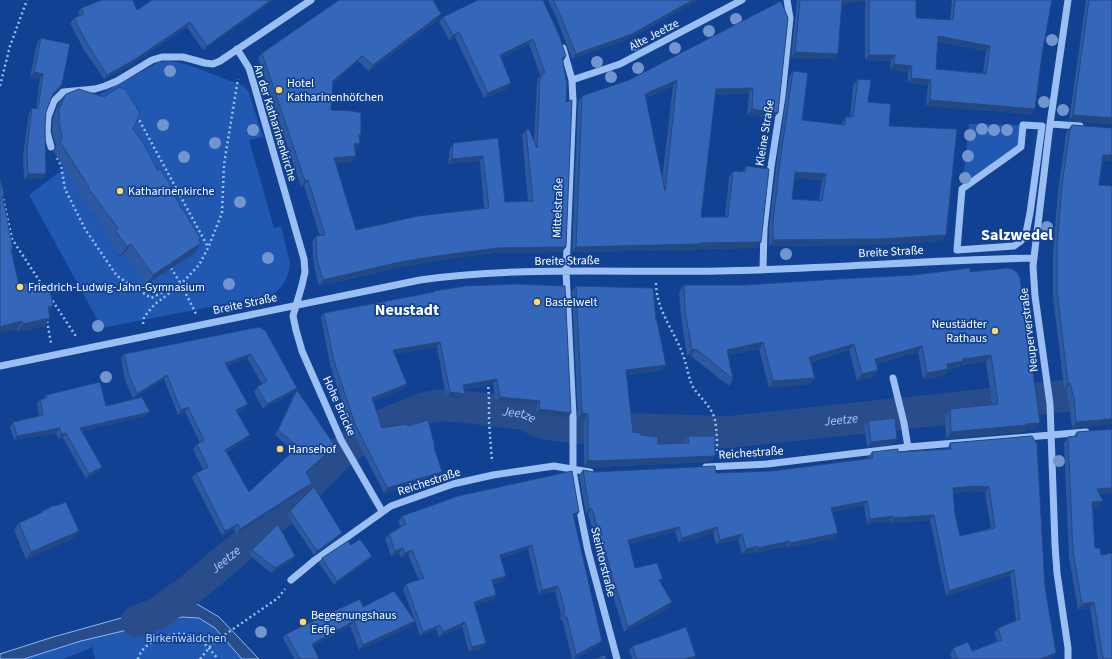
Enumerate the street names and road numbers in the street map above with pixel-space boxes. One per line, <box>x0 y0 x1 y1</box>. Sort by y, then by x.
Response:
street label: Alte Jeetze <box>626 15 682 55</box>
street label: An der Katharinenkirche <box>249 63 301 183</box>
street label: Kleine Straße <box>751 99 779 167</box>
street label: Mittelstraße <box>548 178 568 238</box>
street label: Breite Straße <box>858 242 924 262</box>
street label: Breite Straße <box>534 252 600 270</box>
street label: Neuperverstraße <box>1015 287 1043 373</box>
street label: Breite Straße <box>211 289 279 319</box>
street label: Hohe Brücke <box>318 373 360 439</box>
street label: Reichestraße <box>718 442 784 464</box>
street label: Reichestraße <box>395 464 463 500</box>
street label: Steintorstraße <box>586 525 620 599</box>

